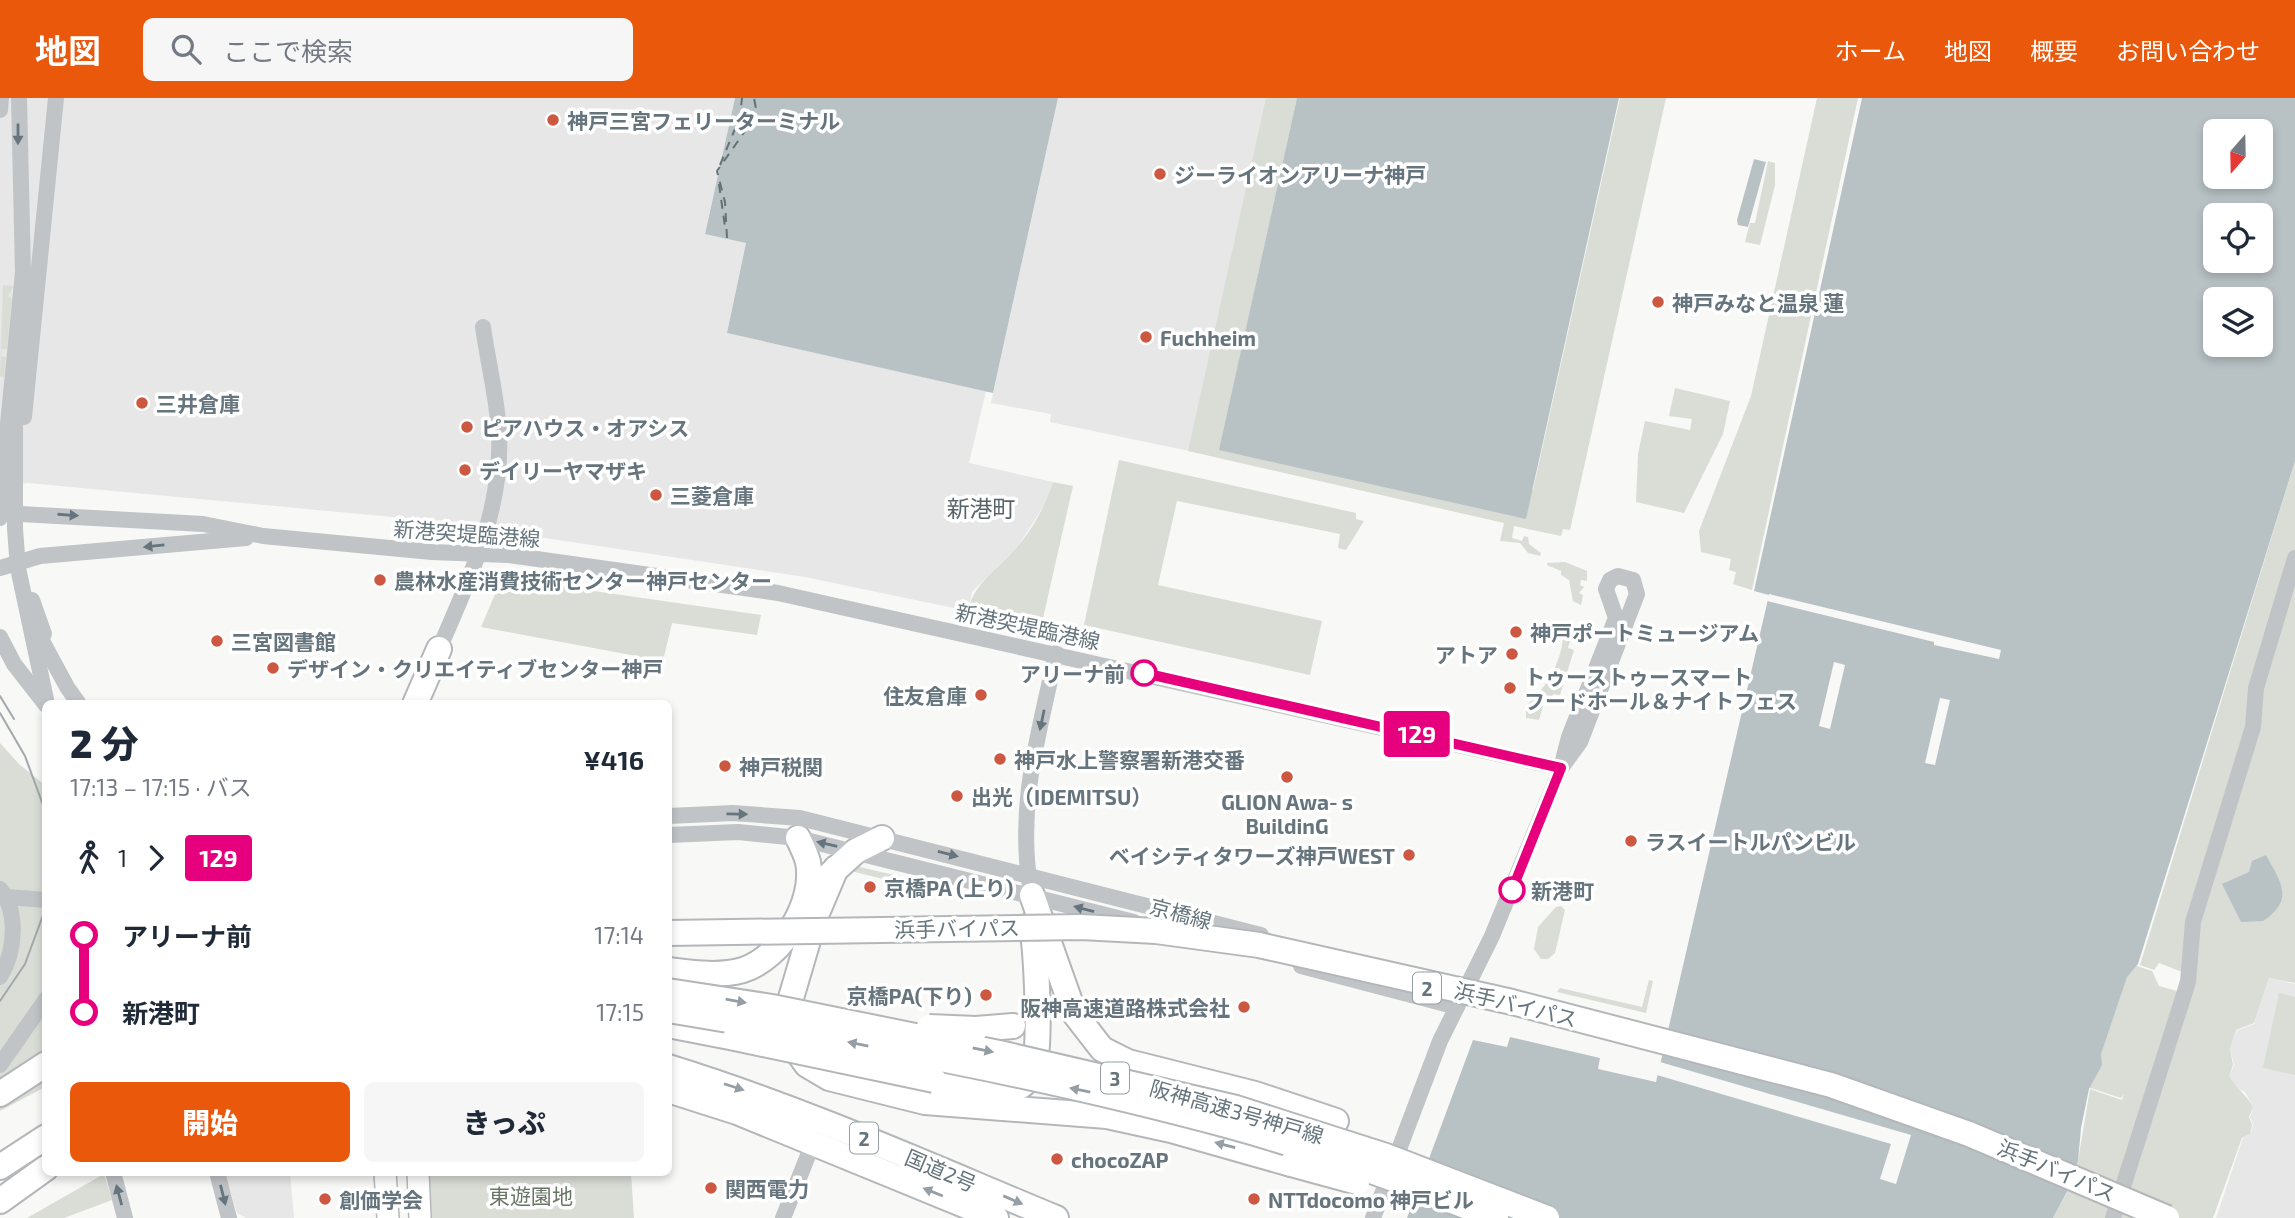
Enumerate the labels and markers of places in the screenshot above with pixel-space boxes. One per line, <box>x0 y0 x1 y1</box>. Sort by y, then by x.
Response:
place label: 神戸三宮フェリーターミナル <box>567 108 840 133</box>
marker: 神戸三宮フェリーターミナル <box>545 112 561 128</box>
place label: ジーライオンアリーナ神戸 <box>1174 162 1426 187</box>
marker: ジーライオンアリーナ神戸 <box>1152 166 1168 182</box>
place label: 神戸みなと温泉 蓮 <box>1672 290 1845 315</box>
marker: 神戸みなと温泉 蓮 <box>1650 294 1666 310</box>
place label: Fuchheim <box>1160 325 1256 350</box>
marker: Fuchheim <box>1138 329 1154 345</box>
place label: 三井倉庫 <box>156 391 240 416</box>
marker: 三井倉庫 <box>134 395 150 411</box>
place label: ピアハウス・オアシス <box>481 415 689 440</box>
marker: ピアハウス・オアシス <box>459 419 475 435</box>
place label: デイリーヤマザキ <box>479 458 647 483</box>
marker: デイリーヤマザキ <box>457 462 473 478</box>
place label: 三菱倉庫 <box>670 483 754 508</box>
marker: 三菱倉庫 <box>648 487 664 503</box>
place label: 農林水産消費技術センター神戸センター <box>394 568 772 593</box>
marker: 農林水産消費技術センター神戸センター <box>372 572 388 588</box>
place label: 神戸ポートミュージアム <box>1530 620 1759 645</box>
marker: 神戸ポートミュージアム <box>1508 624 1524 640</box>
place label: 三宮図書館 <box>231 629 336 654</box>
marker: 三宮図書館 <box>209 633 225 649</box>
place label: アトア <box>1435 642 1498 667</box>
marker: アトア <box>1504 646 1520 662</box>
place label: デザイン・クリエイティブセンター神戸 <box>287 656 663 681</box>
marker: デザイン・クリエイティブセンター神戸 <box>265 660 281 676</box>
marker: アリーナ前 <box>1131 660 1157 686</box>
place label: アリーナ前 <box>1020 661 1125 686</box>
place label: トゥーストゥースマート フードホール＆ナイトフェス <box>1524 664 1797 713</box>
marker: トゥーストゥースマート フードホール＆ナイトフェス <box>1502 680 1518 696</box>
place label: 住友倉庫 <box>883 683 967 708</box>
marker: 住友倉庫 <box>973 687 989 703</box>
place label: 神戸水上警察署新港交番 <box>1014 747 1245 772</box>
marker: 神戸水上警察署新港交番 <box>992 751 1008 767</box>
place label: 神戸税関 <box>739 754 823 779</box>
marker: 神戸税関 <box>717 758 733 774</box>
marker: GLION Awa‐s BuildinG <box>1279 769 1295 785</box>
place label: 出光（IDEMITSU） <box>971 784 1152 809</box>
marker: 出光（IDEMITSU） <box>949 788 965 804</box>
place label: GLION Awa‐s BuildinG <box>1221 789 1353 838</box>
place label: ラスイートルパンビル <box>1645 829 1856 854</box>
marker: ラスイートルパンビル <box>1623 833 1639 849</box>
place label: ベイシティタワーズ神戸WEST <box>1109 843 1395 868</box>
marker: ベイシティタワーズ神戸WEST <box>1401 847 1417 863</box>
place label: 京橋PA (上り) <box>884 875 1013 900</box>
marker: 新港町 <box>1499 877 1525 903</box>
place label: 新港町 <box>1531 878 1594 903</box>
marker: 京橋PA (上り) <box>862 879 878 895</box>
place label: 京橋PA(下り) <box>847 983 972 1008</box>
marker: 京橋PA(下り) <box>978 987 994 1003</box>
place label: 阪神高速道路株式会社 <box>1020 995 1230 1020</box>
marker: 阪神高速道路株式会社 <box>1236 999 1252 1015</box>
place label: chocoZAP <box>1071 1147 1169 1172</box>
marker: chocoZAP <box>1049 1151 1065 1167</box>
place label: 関西電力 <box>725 1176 809 1201</box>
marker: 関西電力 <box>703 1180 719 1196</box>
place label: 創価学会 <box>339 1187 423 1212</box>
place label: NTTdocomo 神戸ビル <box>1268 1187 1474 1212</box>
marker: 創価学会 <box>317 1191 333 1207</box>
marker: NTTdocomo 神戸ビル <box>1246 1191 1262 1207</box>

